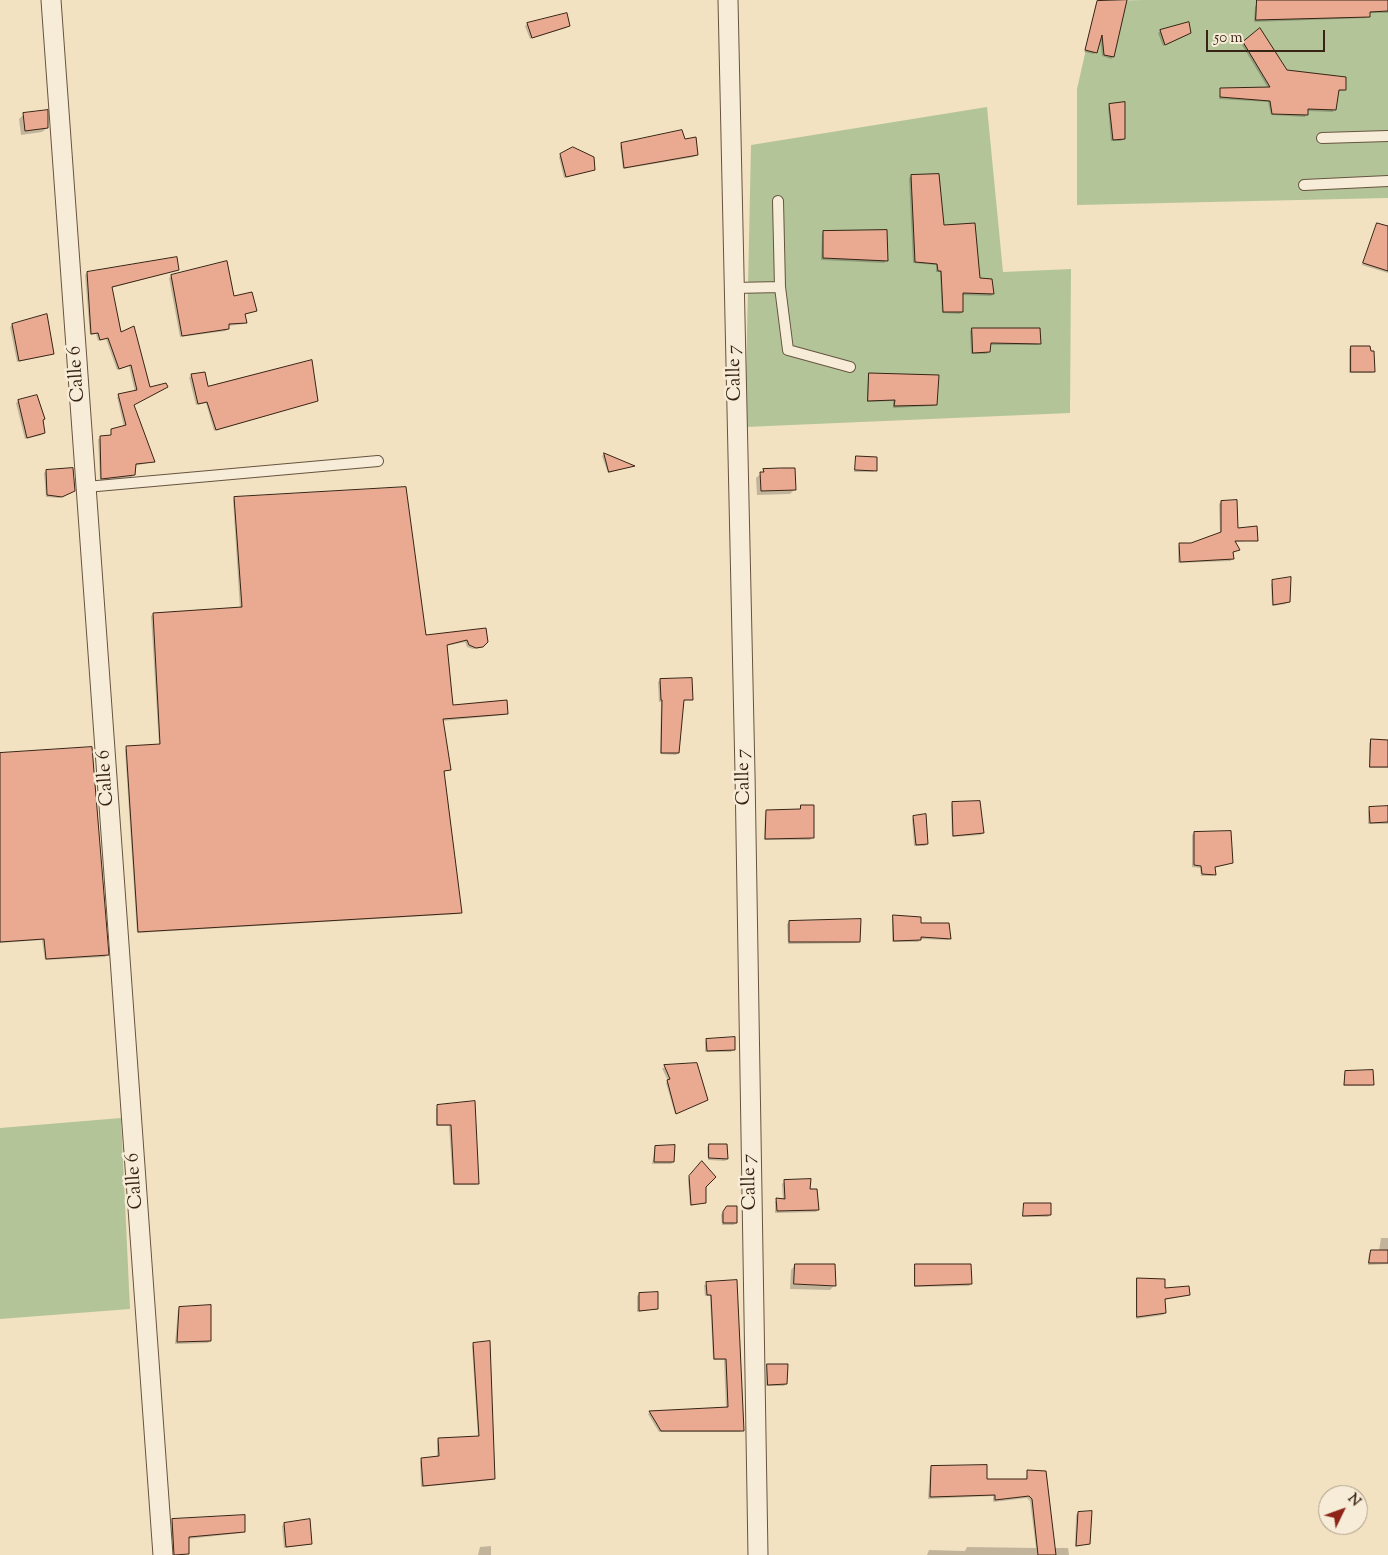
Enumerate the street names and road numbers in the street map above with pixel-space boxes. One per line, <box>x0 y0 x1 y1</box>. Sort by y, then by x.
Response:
street label: Calle 7 <box>724 344 748 402</box>
street label: Calle 6 <box>65 345 91 403</box>
street label: Calle 7 <box>733 748 757 806</box>
street label: Calle 6 <box>94 749 120 807</box>
street label: Calle 6 <box>123 1152 149 1210</box>
street label: Calle 7 <box>739 1153 763 1211</box>

